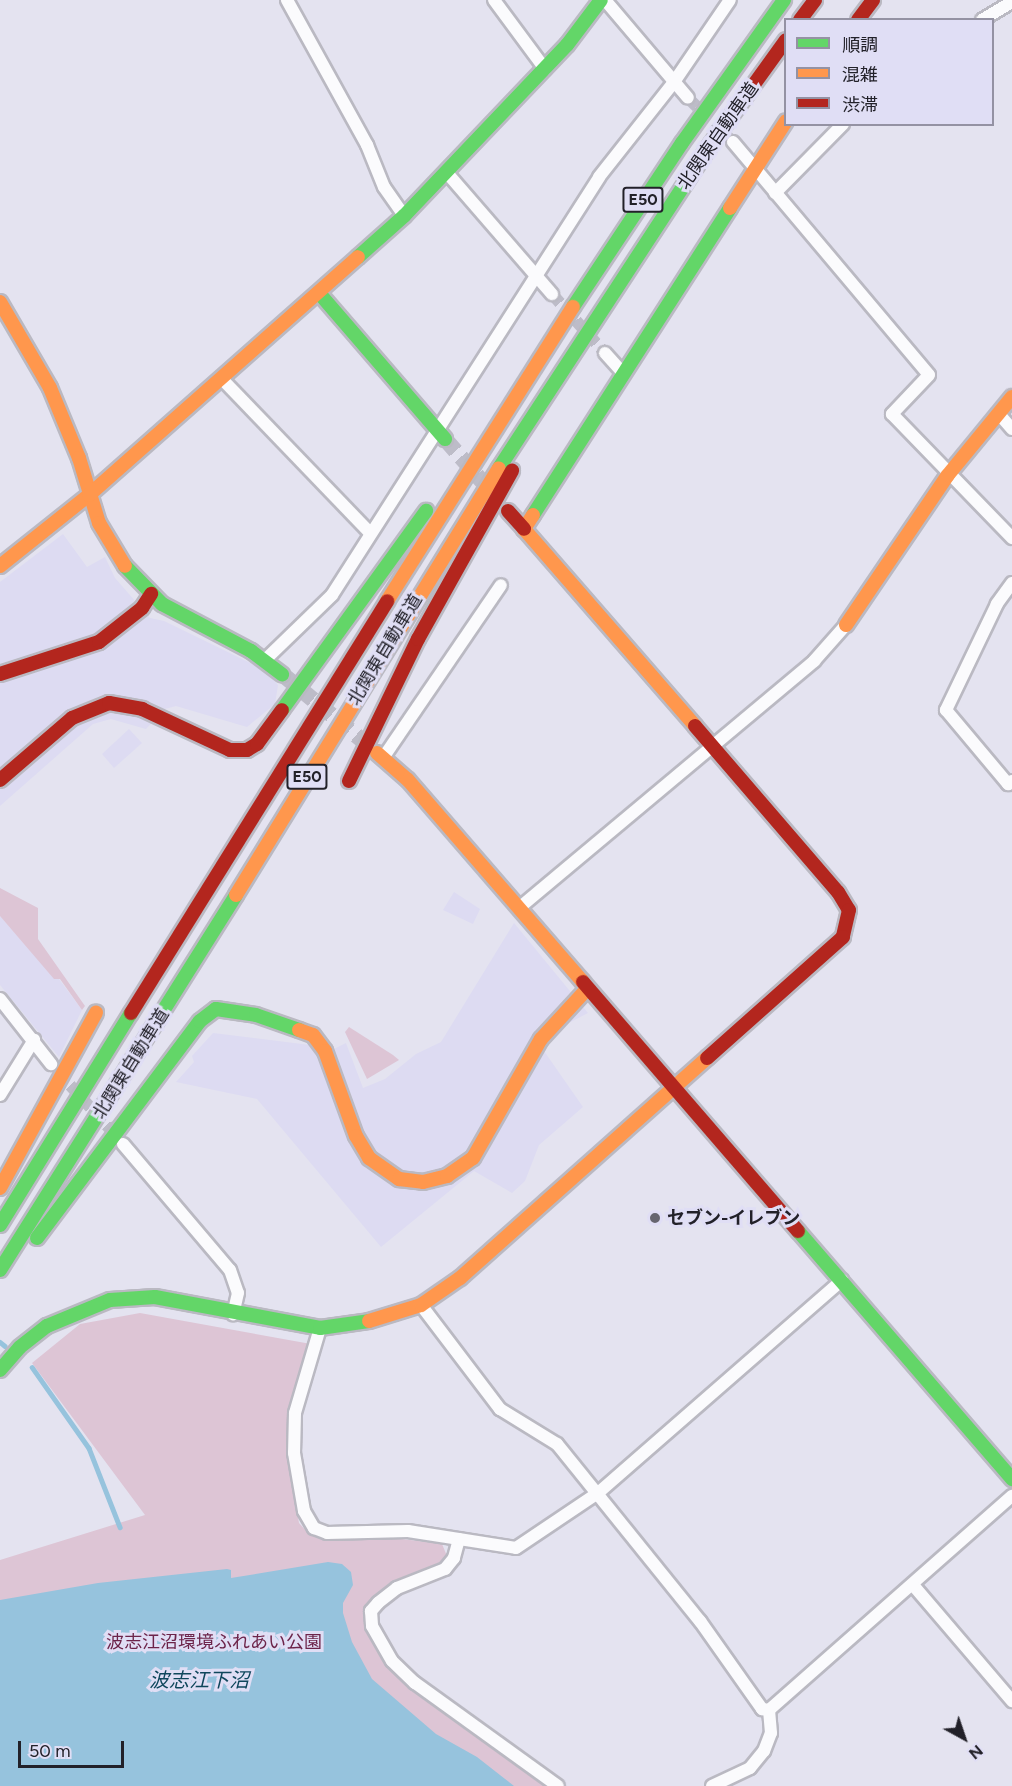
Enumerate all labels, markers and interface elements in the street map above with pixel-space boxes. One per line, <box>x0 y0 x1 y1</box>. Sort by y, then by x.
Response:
legend <box>784 18 994 126</box>
text: 順調 <box>842 34 878 56</box>
text: 混雑 <box>842 64 878 86</box>
street label: 北関東自動車道 <box>673 78 763 194</box>
text: 渋滞 <box>842 94 878 116</box>
road number: E50 <box>622 187 664 213</box>
street label: 北関東自動車道 <box>343 590 427 710</box>
road number: E50 <box>286 764 328 790</box>
street label: 北関東自動車道 <box>88 1005 174 1123</box>
place label: セブン-イレブン <box>667 1207 800 1229</box>
marker: セブン-イレブン <box>648 1211 662 1225</box>
park label: 波志江沼環境ふれあい公園 <box>106 1631 322 1653</box>
water label: 波志江下沼 <box>149 1668 249 1692</box>
north arrow <box>934 1708 994 1768</box>
scale bar <box>21 1729 128 1767</box>
text: 50 m <box>29 1740 71 1762</box>
text: N <box>965 1741 987 1763</box>

